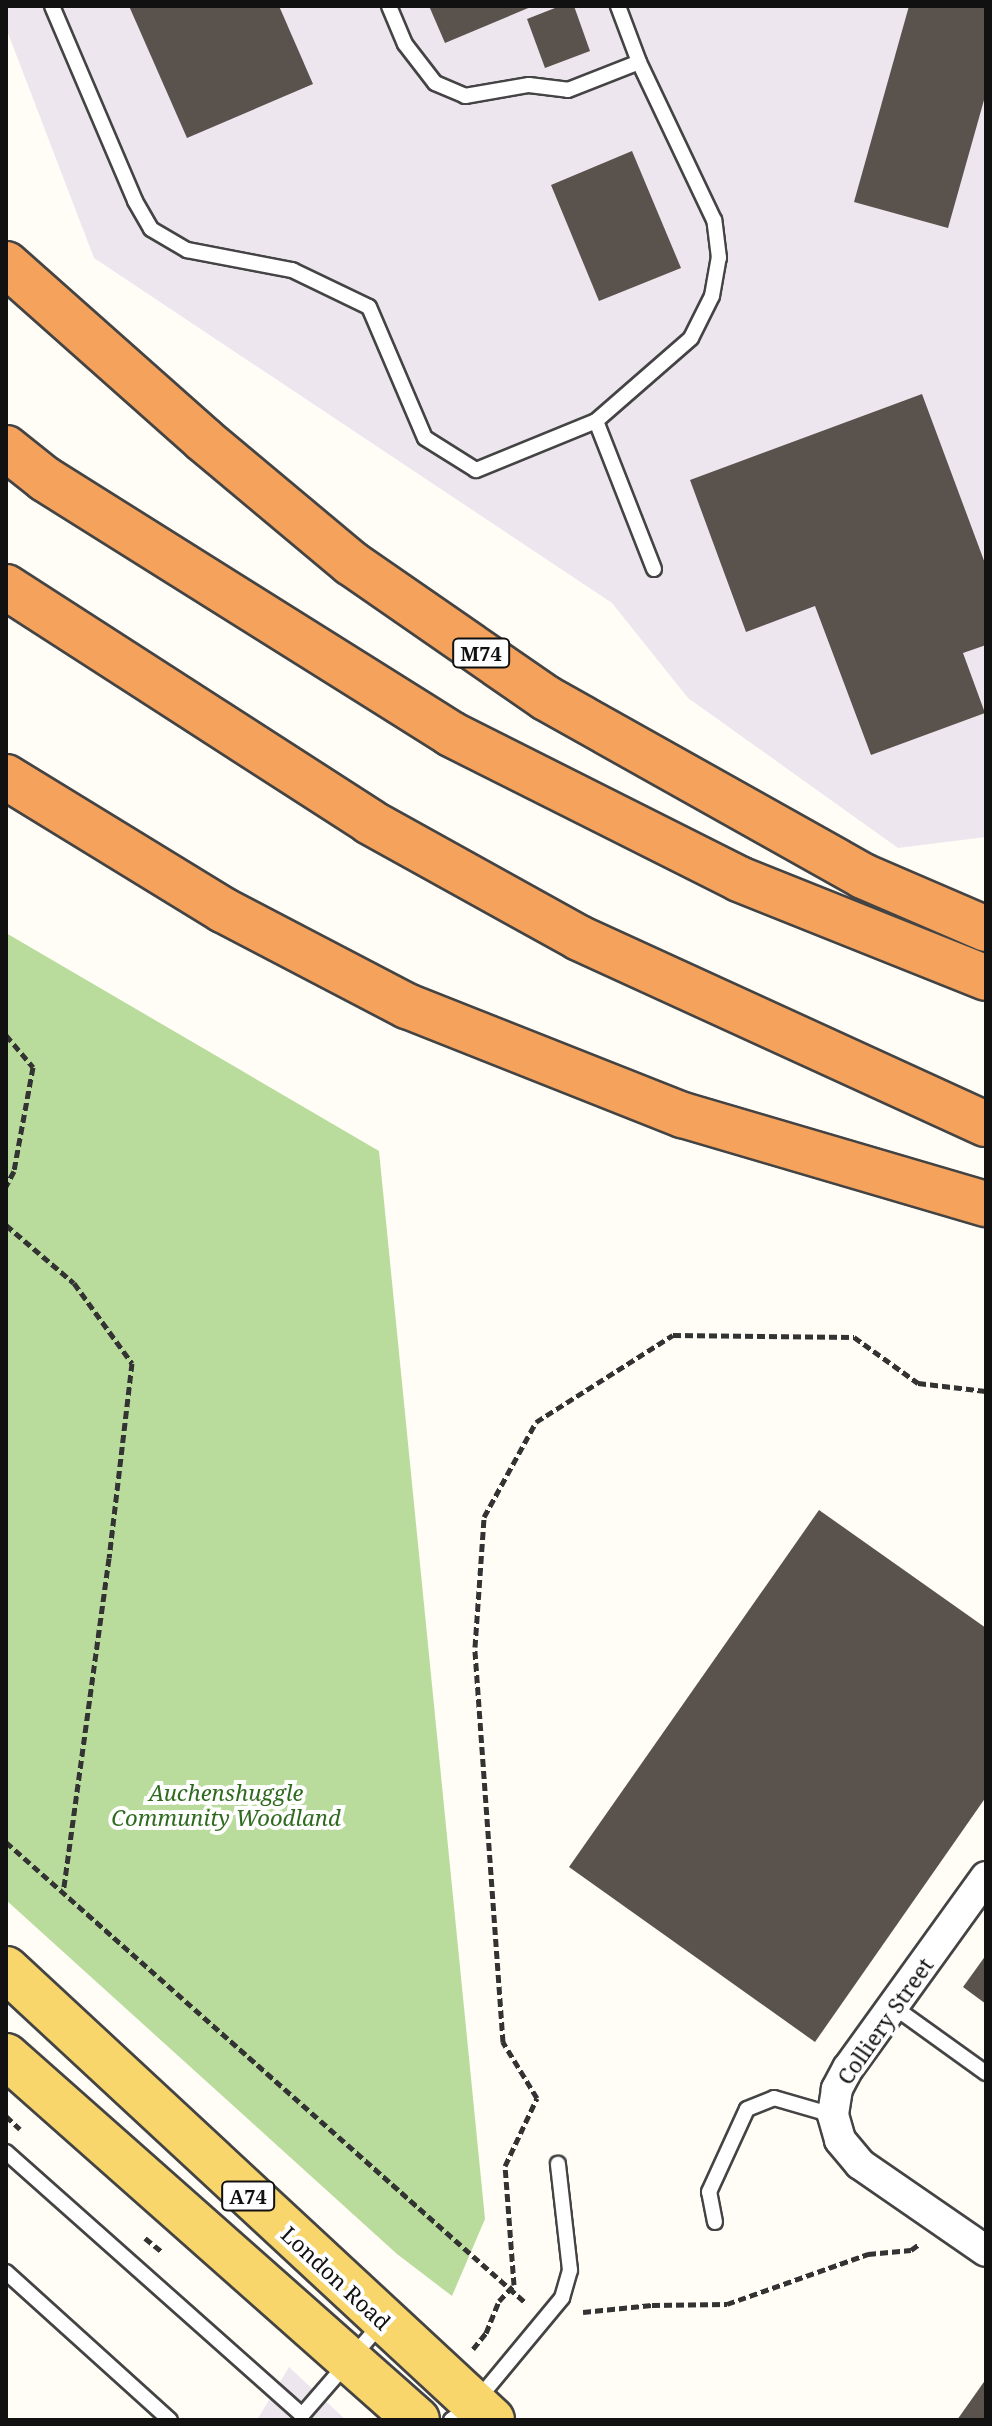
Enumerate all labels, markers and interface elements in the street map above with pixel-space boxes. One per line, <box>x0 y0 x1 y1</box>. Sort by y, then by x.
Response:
road number: M74 <box>451 637 511 669</box>
park label: Auchenshuggle Community Woodland <box>111 1779 341 1830</box>
street label: Colliery Street <box>832 1953 938 2089</box>
road number: A74 <box>220 2180 276 2212</box>
street label: London Road <box>276 2221 396 2335</box>

